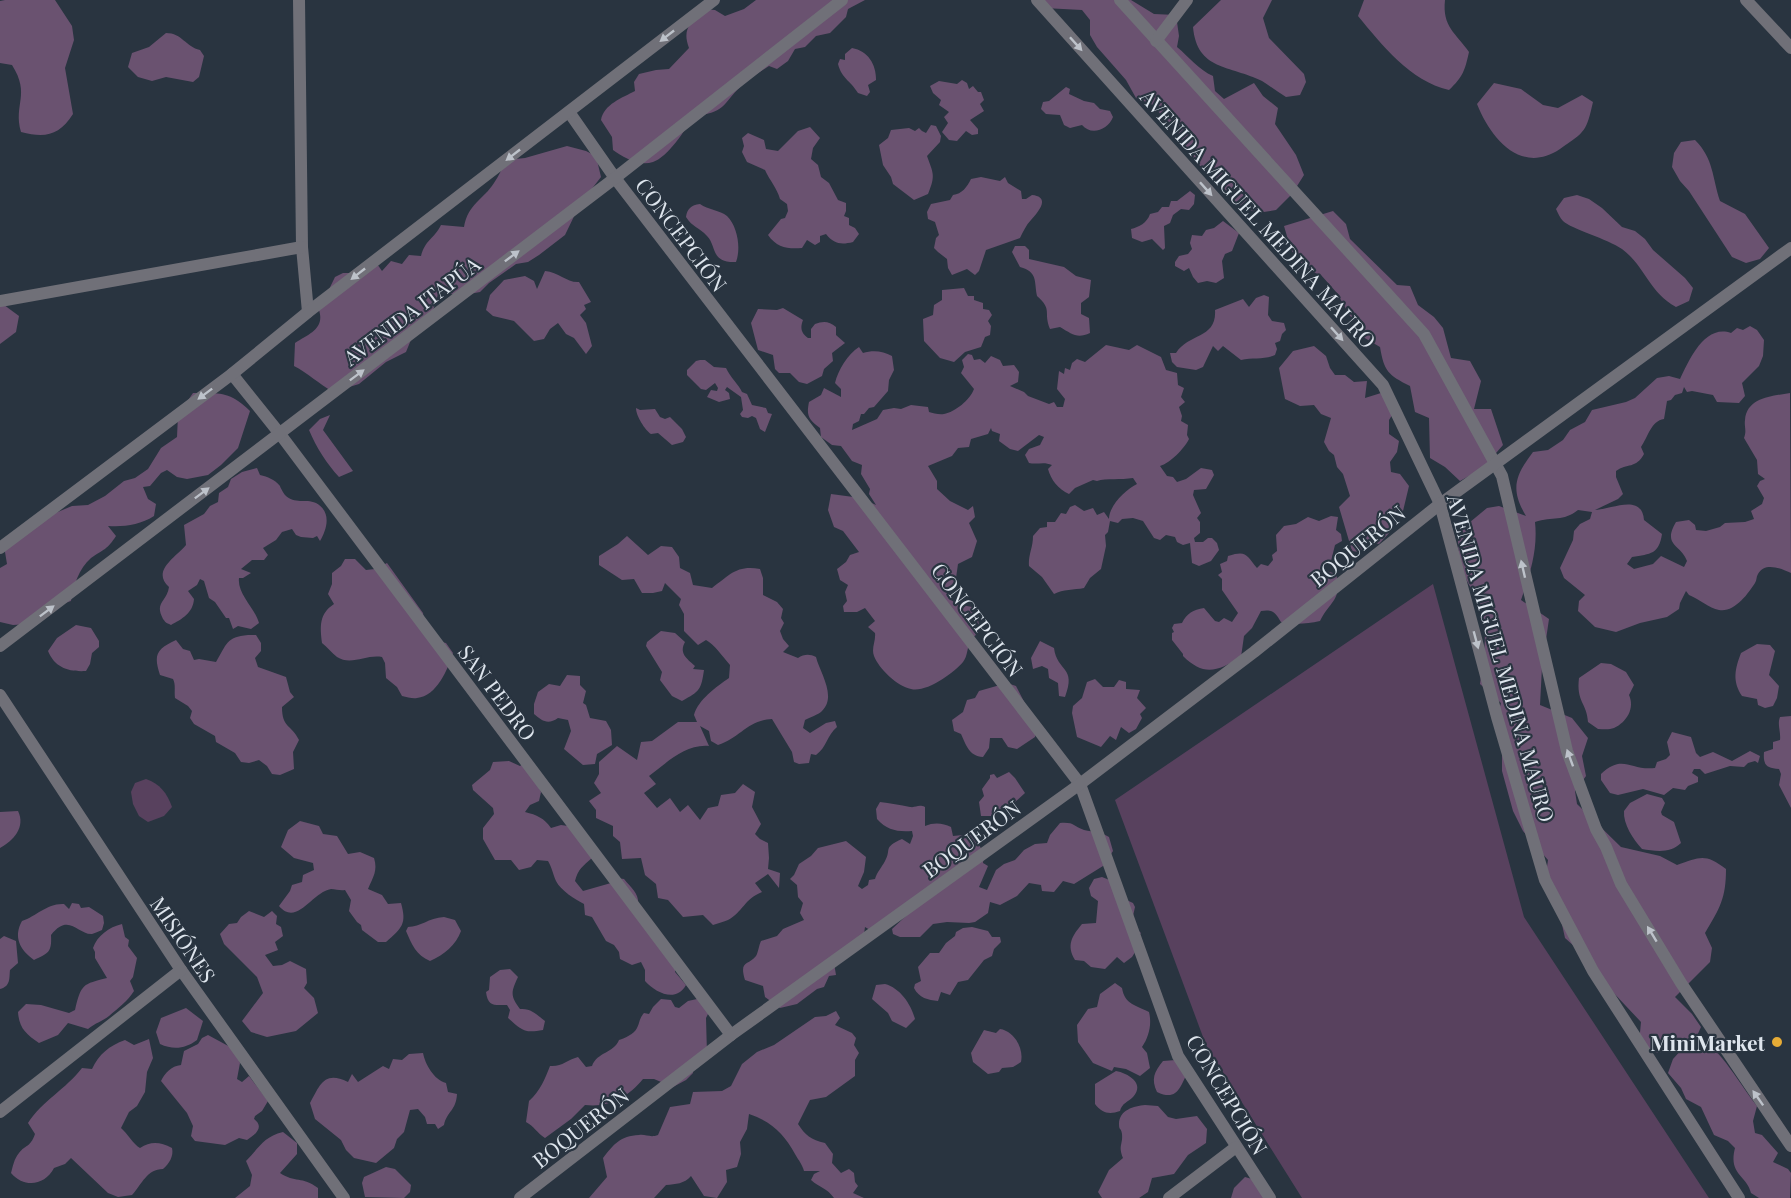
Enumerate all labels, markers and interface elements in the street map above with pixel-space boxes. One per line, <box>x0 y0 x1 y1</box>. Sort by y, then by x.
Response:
one-way arrow <box>660 29 675 41</box>
one-way arrow <box>1069 36 1083 51</box>
street label: AVENIDA MIGUEL MEDINA MAURO <box>1134 82 1383 353</box>
one-way arrow <box>505 148 521 161</box>
street label: CONCEPCIÓN <box>630 171 734 297</box>
one-way arrow <box>1199 181 1213 196</box>
street label: AVENIDA ITAPÚA <box>336 249 486 371</box>
one-way arrow <box>504 250 520 263</box>
one-way arrow <box>351 267 366 279</box>
one-way arrow <box>1330 326 1344 341</box>
one-way arrow <box>349 369 365 381</box>
one-way arrow <box>198 388 213 400</box>
one-way arrow <box>194 487 210 500</box>
street label: AVENIDA MIGUEL MEDINA MAURO <box>1441 490 1562 825</box>
street label: BOQUERÓN <box>1303 498 1411 592</box>
street label: CONCEPCIÓN <box>926 556 1030 682</box>
one-way arrow <box>1518 559 1527 578</box>
one-way arrow <box>38 605 54 617</box>
one-way arrow <box>1472 631 1482 649</box>
street label: SAN PEDRO <box>453 638 543 746</box>
one-way arrow <box>1564 749 1574 767</box>
street label: BOQUERÓN <box>916 793 1026 883</box>
street label: MISIÓNES <box>145 891 223 987</box>
one-way arrow <box>1647 926 1658 942</box>
place label: MiniMarket <box>1650 1028 1766 1056</box>
street label: CONCEPCIÓN <box>1181 1029 1275 1159</box>
marker: MiniMarket <box>1770 1035 1784 1049</box>
street label: BOQUERÓN <box>526 1080 634 1173</box>
one-way arrow <box>1753 1090 1764 1106</box>

